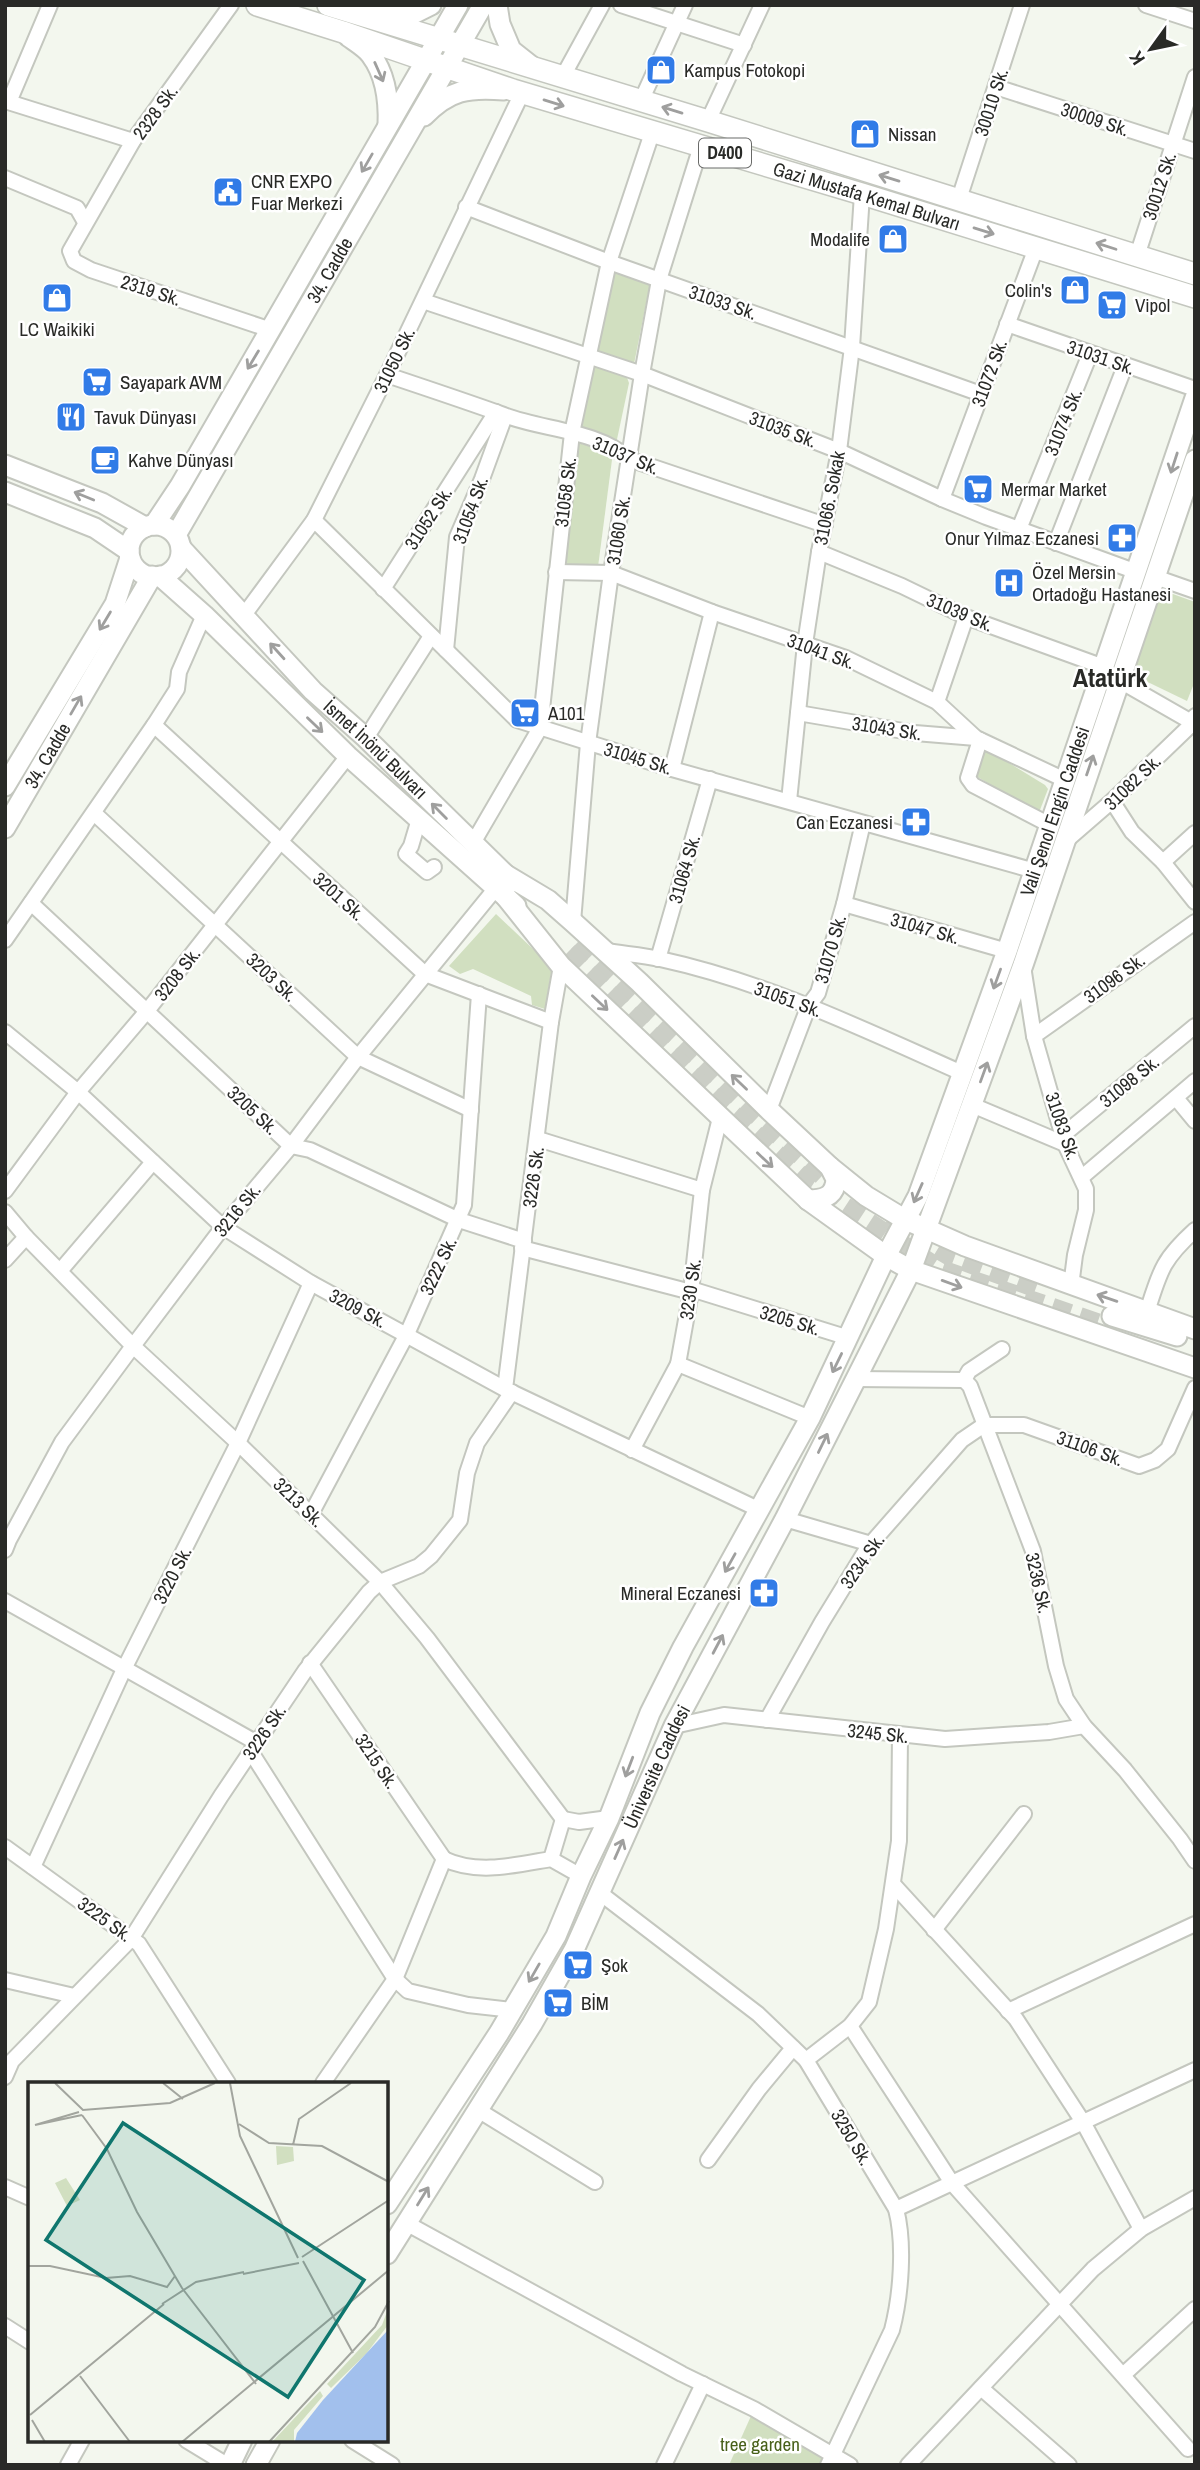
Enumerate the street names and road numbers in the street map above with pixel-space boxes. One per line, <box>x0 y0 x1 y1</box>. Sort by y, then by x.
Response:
street label: 30010 Sk. <box>968 65 1014 139</box>
street label: 2328 Sk. <box>126 79 184 145</box>
street label: 30009 Sk. <box>1058 96 1132 142</box>
road number: D400 <box>699 138 751 168</box>
street label: 30012 Sk. <box>1136 149 1182 223</box>
street label: Gazi Mustafa Kemal Bulvarı <box>770 155 963 237</box>
street label: 34. Cadde <box>300 233 359 308</box>
street label: 2319 Sk. <box>118 268 184 312</box>
street label: 31033 Sk. <box>686 278 760 326</box>
street label: 31050 Sk. <box>367 323 421 397</box>
street label: 31031 Sk. <box>1064 333 1138 381</box>
street label: 31072 Sk. <box>965 336 1013 410</box>
street label: 31074 Sk. <box>1038 385 1088 459</box>
street label: 31035 Sk. <box>746 404 820 454</box>
street label: 31037 Sk. <box>589 429 663 481</box>
street label: 31066. Sokak <box>807 449 851 547</box>
street label: 31058 Sk. <box>548 456 582 528</box>
street label: 31054 Sk. <box>446 473 494 547</box>
street label: 31052 Sk. <box>398 481 458 555</box>
street label: 31060 Sk. <box>600 493 636 567</box>
street label: 31039 Sk. <box>923 586 997 638</box>
street label: 31041 Sk. <box>784 627 858 675</box>
street label: İsmet İnönü Bulvarı <box>318 693 433 804</box>
street label: 31043 Sk. <box>850 710 924 746</box>
street label: 34. Cadde <box>18 718 77 793</box>
street label: Vali Şenol Engin Caddesi <box>1014 723 1095 899</box>
street label: 31045 Sk. <box>601 735 675 781</box>
street label: 31082 Sk. <box>1098 748 1166 816</box>
street label: 31064 Sk. <box>662 832 706 906</box>
street label: 3201 Sk. <box>307 866 371 926</box>
street label: 31047 Sk. <box>888 906 962 950</box>
street label: 31070 Sk. <box>808 912 852 986</box>
street label: 3208 Sk. <box>148 942 206 1006</box>
street label: 3203 Sk. <box>241 947 303 1007</box>
street label: 31096 Sk. <box>1078 947 1150 1009</box>
street label: 31051 Sk. <box>751 975 825 1023</box>
street label: 31098 Sk. <box>1094 1049 1164 1113</box>
street label: 3205 Sk. <box>222 1080 284 1140</box>
street label: 31083 Sk. <box>1039 1089 1087 1163</box>
street label: 3226 Sk. <box>516 1145 550 1209</box>
street label: 3216 Sk. <box>208 1178 266 1242</box>
street label: 3222 Sk. <box>413 1233 463 1299</box>
street label: 3230 Sk. <box>673 1257 707 1321</box>
street label: 3209 Sk. <box>325 1282 391 1334</box>
street label: 3205 Sk. <box>757 1299 823 1341</box>
street label: 31106 Sk. <box>1053 1424 1127 1472</box>
street label: 3213 Sk. <box>268 1471 330 1533</box>
street label: 3234 Sk. <box>834 1528 890 1594</box>
street label: 3220 Sk. <box>146 1542 198 1608</box>
street label: 3236 Sk. <box>1019 1550 1059 1616</box>
street label: 3226 Sk. <box>236 1699 292 1765</box>
street label: Üniversite Caddesi <box>617 1700 696 1833</box>
street label: 3245 Sk. <box>846 1717 910 1749</box>
street label: 3215 Sk. <box>349 1728 405 1794</box>
street label: 3225 Sk. <box>72 1890 138 1948</box>
street label: 3250 Sk. <box>825 2104 879 2170</box>

